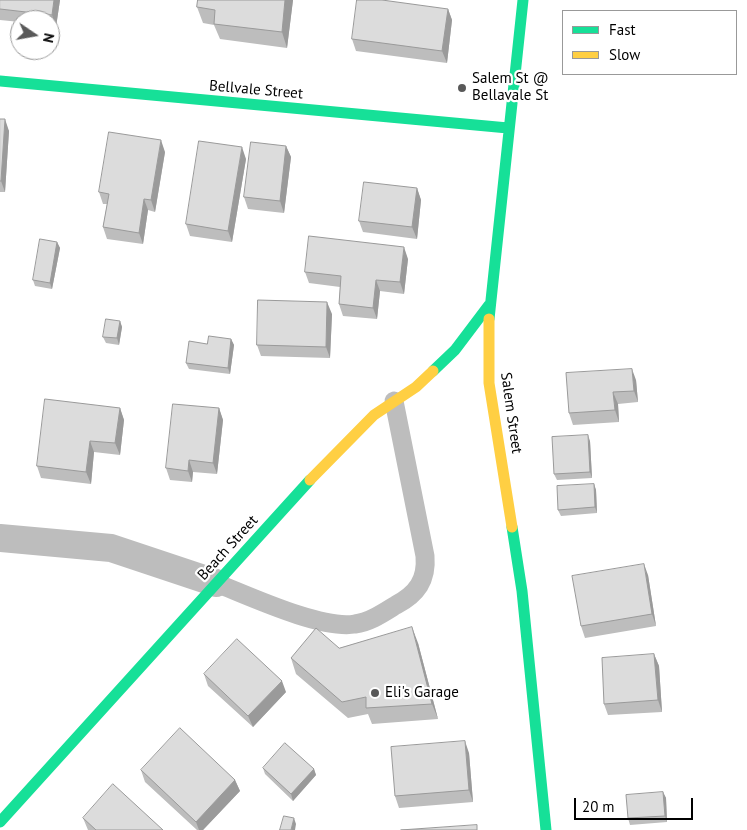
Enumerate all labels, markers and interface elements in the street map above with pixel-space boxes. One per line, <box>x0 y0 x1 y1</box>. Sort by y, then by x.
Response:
north arrow <box>10 10 60 60</box>
legend <box>562 10 737 75</box>
text: Fast <box>609 20 636 39</box>
text: N <box>39 32 58 44</box>
text: Slow <box>609 45 640 64</box>
place label: Salem St @ Bellavale St <box>472 70 549 105</box>
street label: Bellvale Street <box>208 77 304 103</box>
marker: Salem St @ Bellavale St <box>456 82 468 94</box>
street label: Salem Street <box>496 371 526 455</box>
street label: Beach Street <box>194 512 262 584</box>
place label: Eli's Garage <box>385 684 459 702</box>
marker: Eli's Garage <box>369 687 381 699</box>
scale bar <box>577 788 696 820</box>
text: 20 m <box>582 797 615 816</box>

